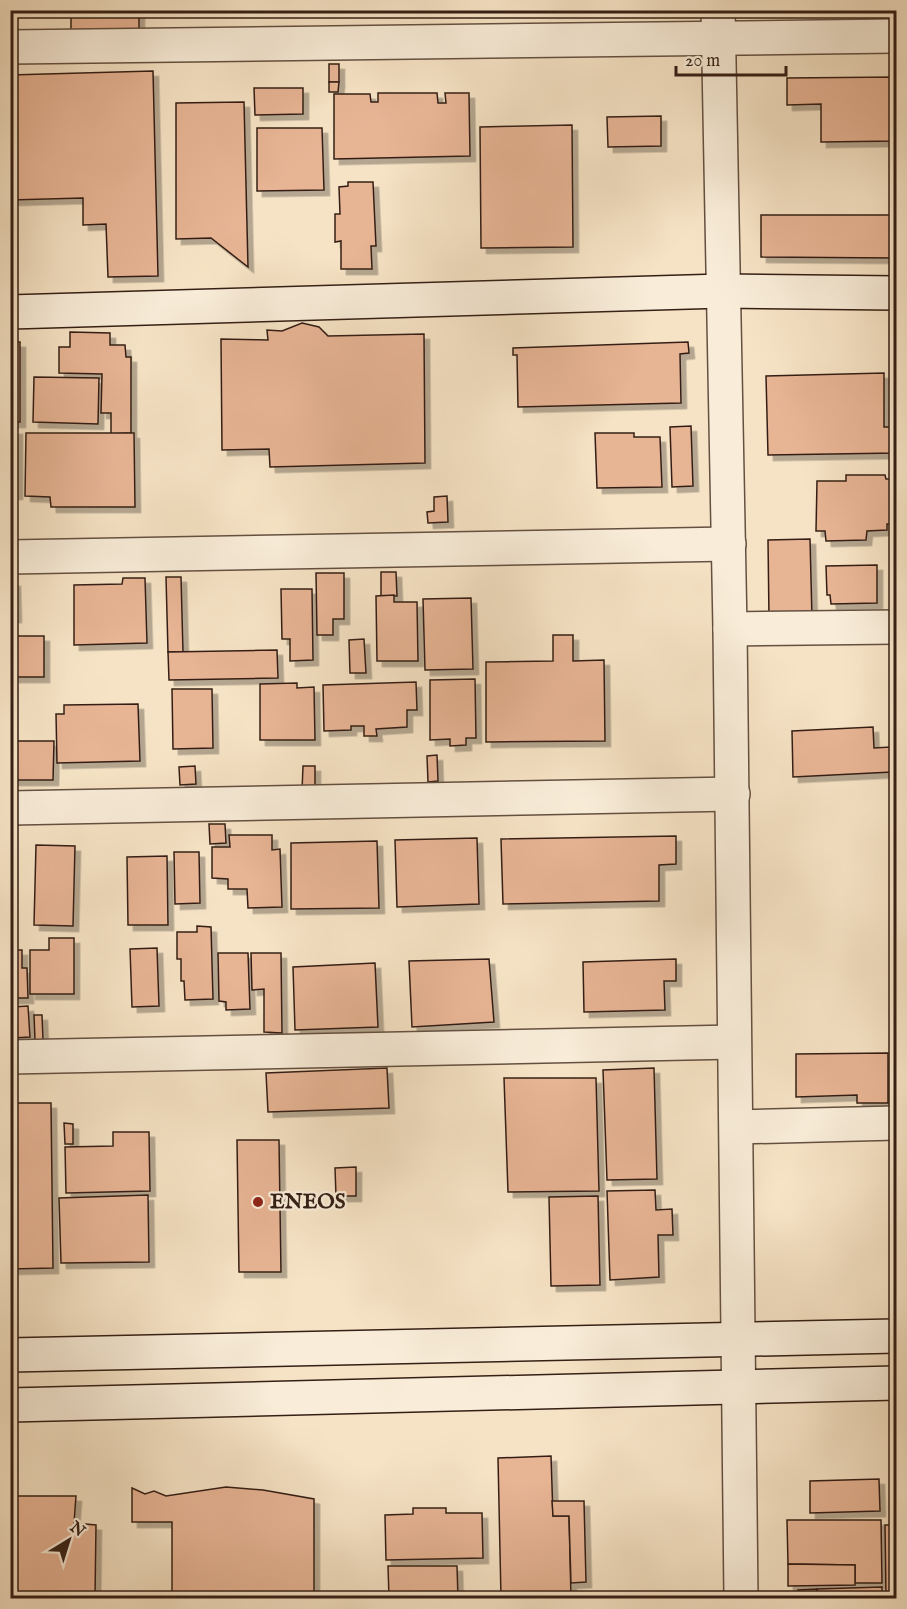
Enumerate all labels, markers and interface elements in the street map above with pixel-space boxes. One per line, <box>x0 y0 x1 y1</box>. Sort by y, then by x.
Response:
scale bar <box>676 39 786 77</box>
text: 20 m <box>685 50 720 73</box>
place label: ENEOS <box>270 1189 346 1216</box>
marker: ENEOS <box>251 1195 265 1209</box>
north arrow <box>39 1510 99 1570</box>
text: N <box>65 1517 89 1542</box>

